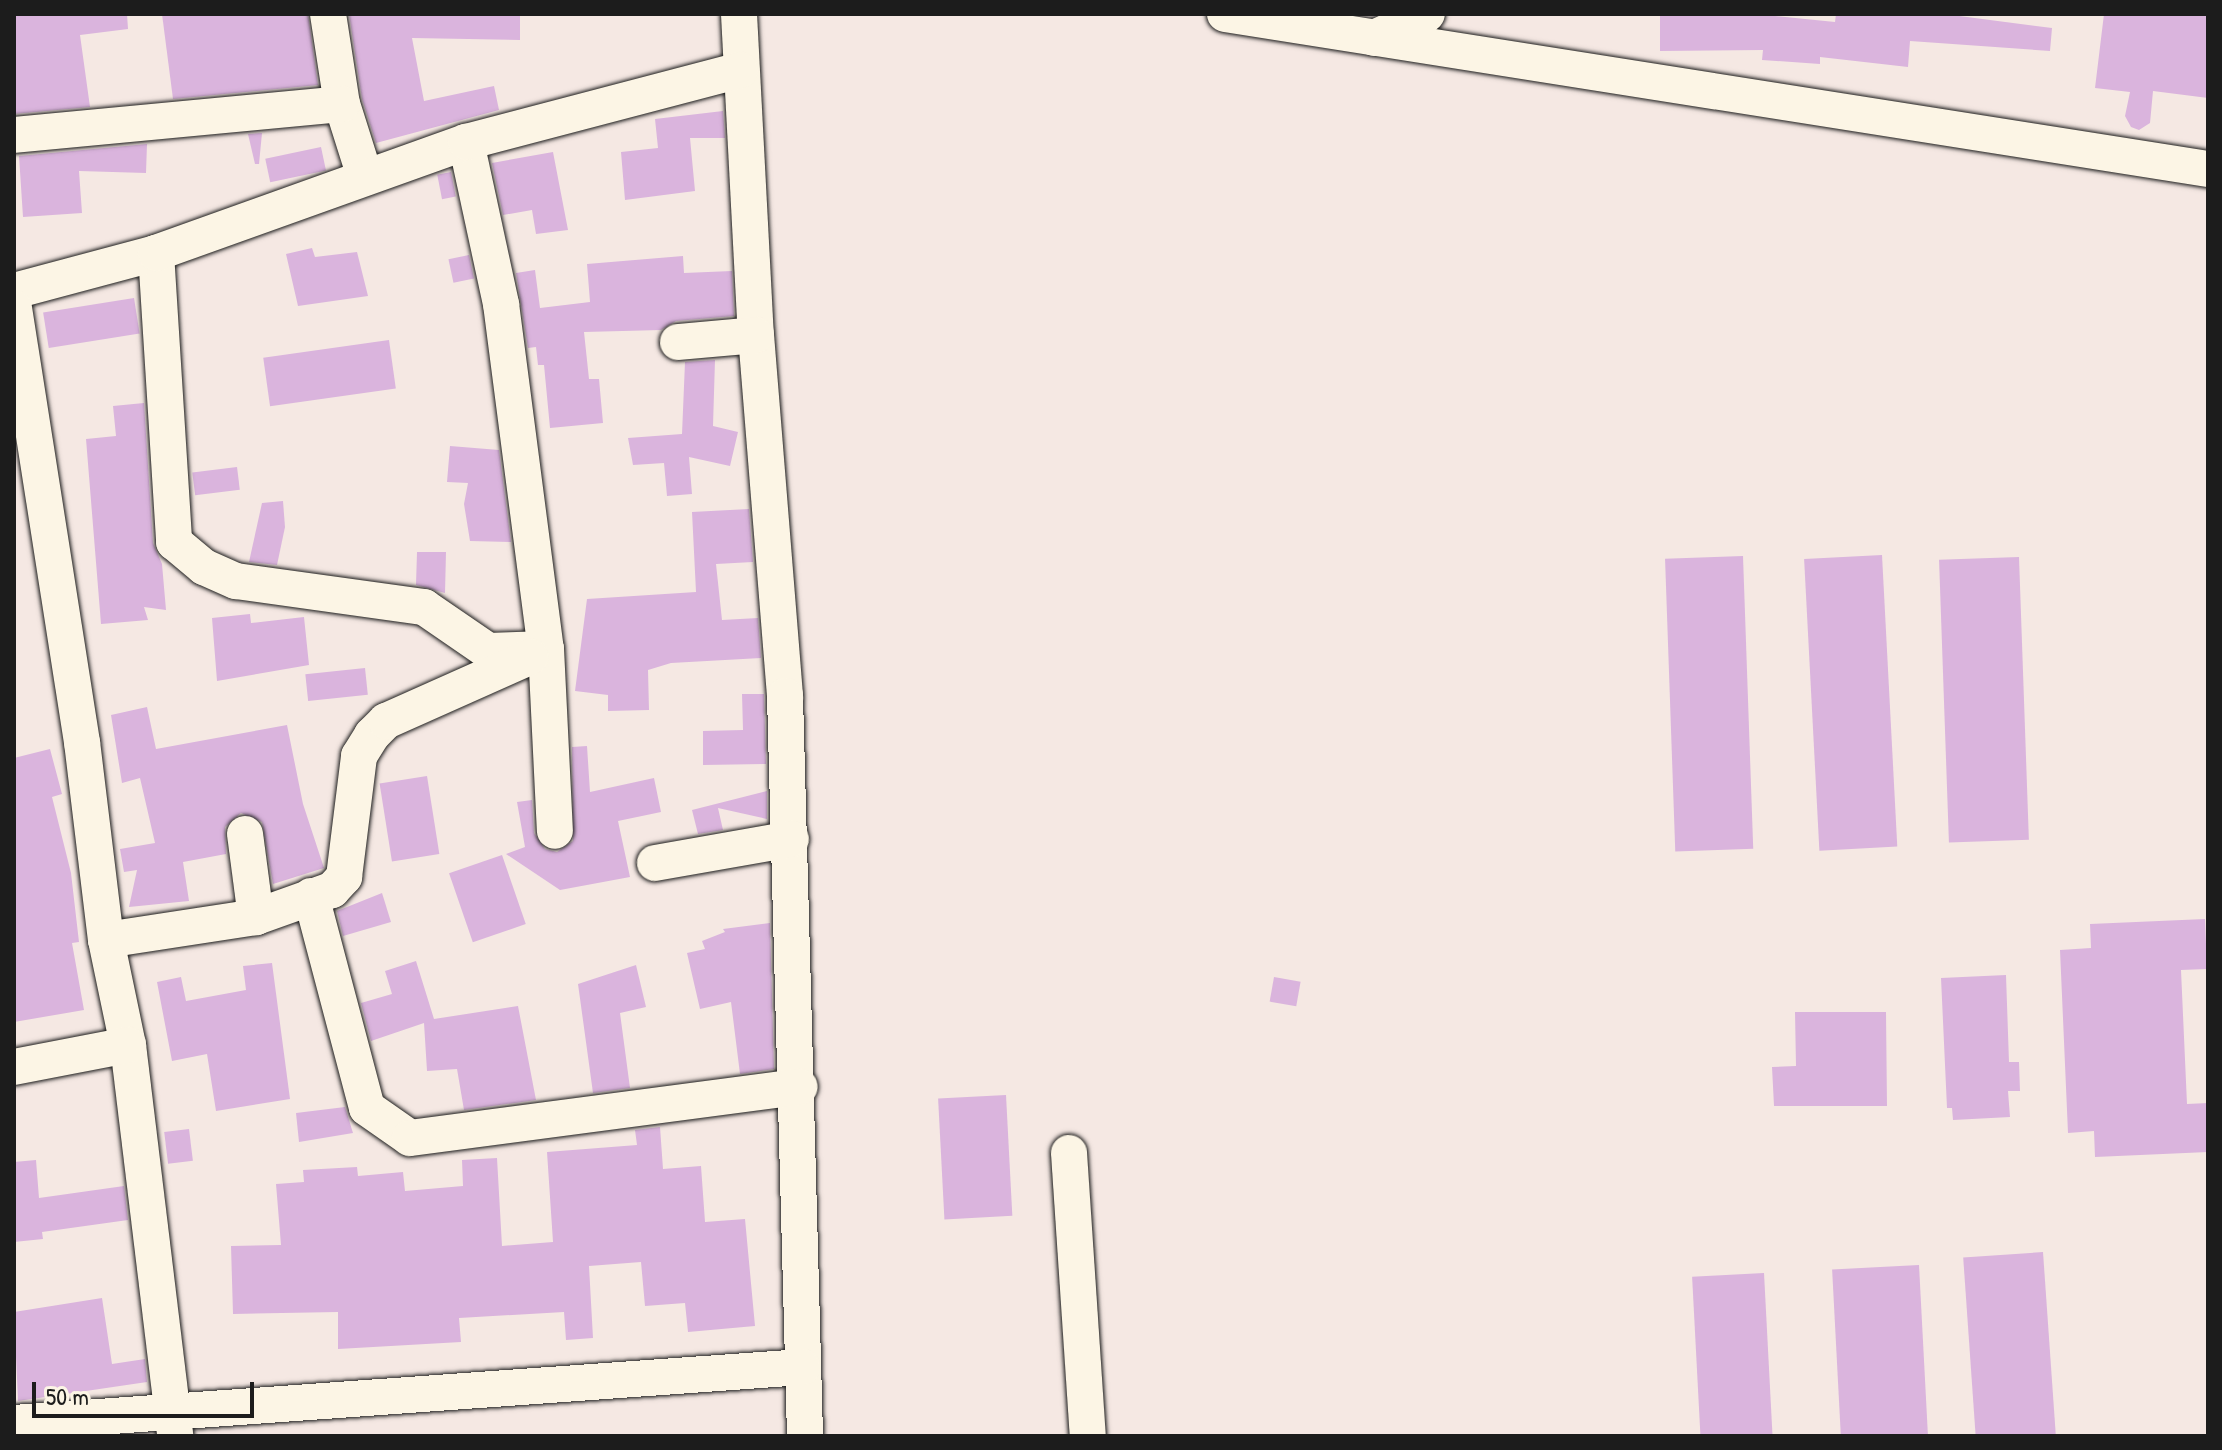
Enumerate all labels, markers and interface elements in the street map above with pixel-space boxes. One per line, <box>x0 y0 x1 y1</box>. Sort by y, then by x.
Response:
scale bar <box>36 1366 258 1416</box>
text: 50 m <box>46 1380 89 1412</box>

